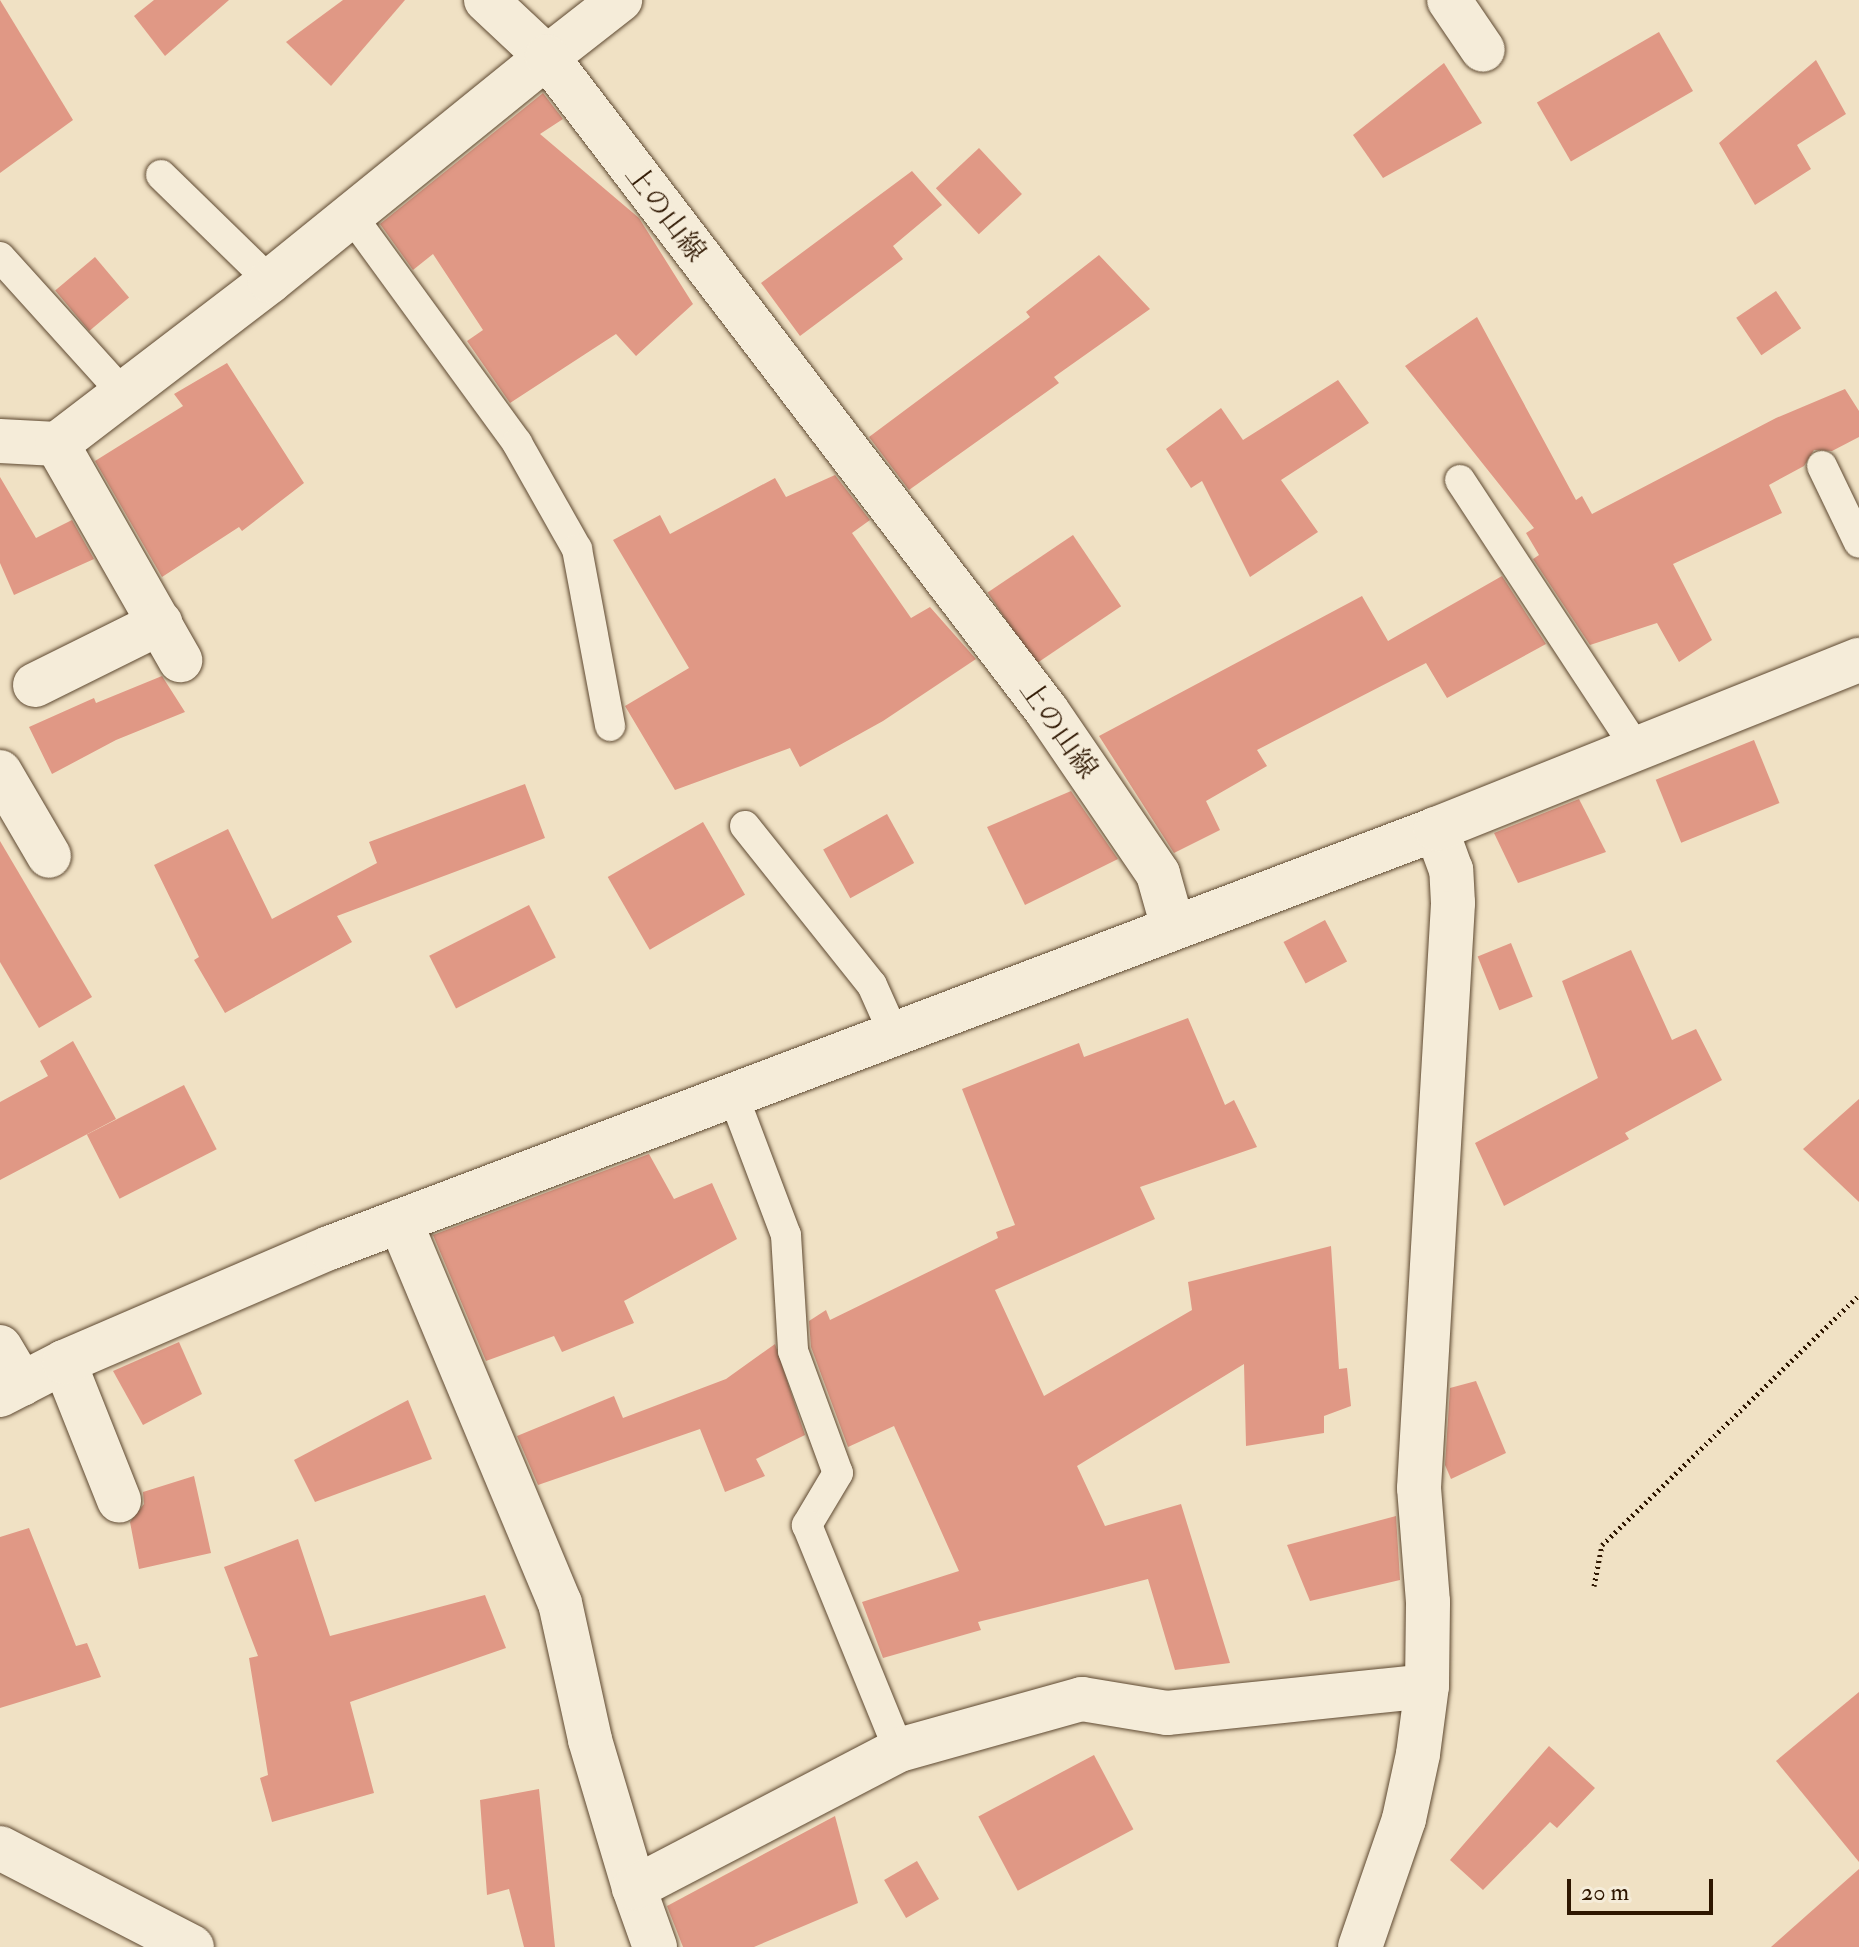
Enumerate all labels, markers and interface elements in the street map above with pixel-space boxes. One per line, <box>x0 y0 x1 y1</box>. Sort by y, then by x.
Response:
street label: 上の山線 <box>618 159 712 269</box>
street label: 上の山線 <box>1012 674 1104 786</box>
scale bar <box>1571 1863 1717 1913</box>
text: 20 m <box>1581 1877 1629 1908</box>

